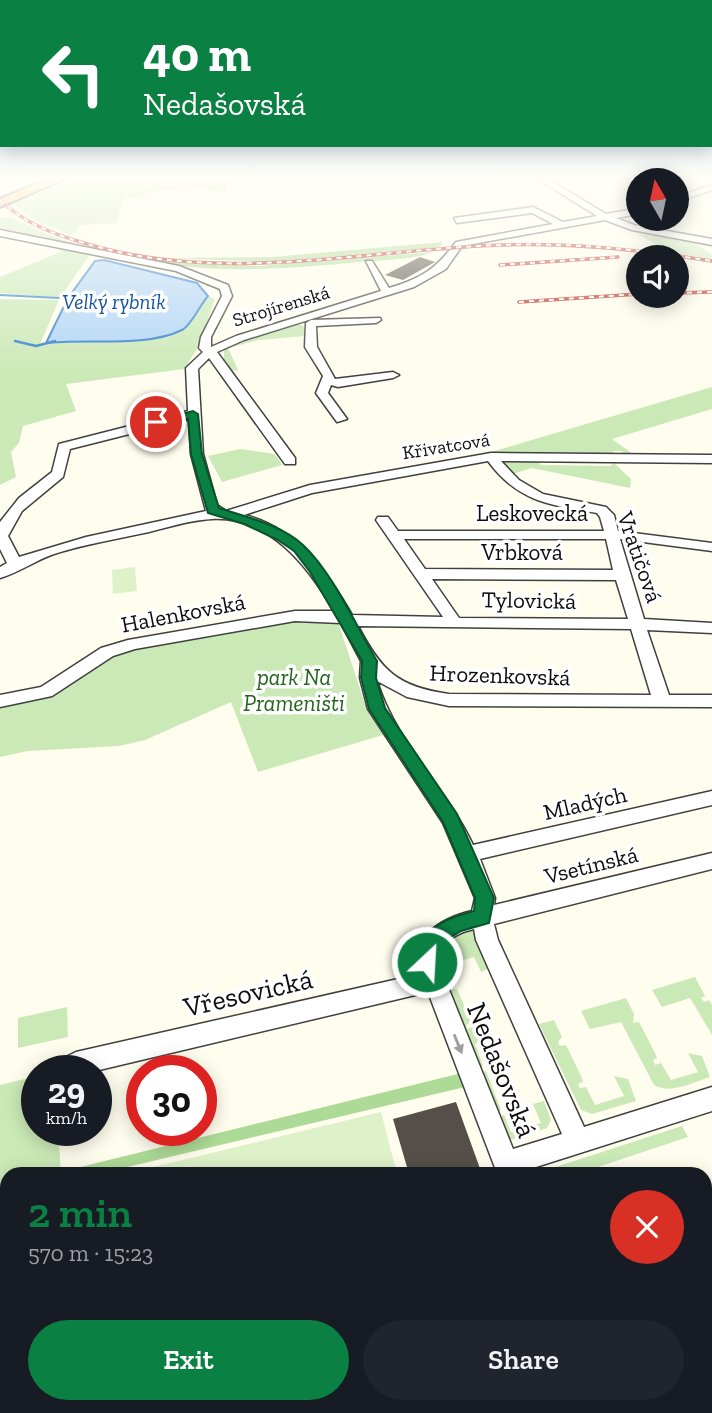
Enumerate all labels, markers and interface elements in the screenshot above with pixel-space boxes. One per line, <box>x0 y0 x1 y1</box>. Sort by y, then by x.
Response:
text: 40 m <box>143 25 251 84</box>
icon: left <box>28 28 119 119</box>
text: Nedašovská <box>143 85 306 123</box>
north arrow <box>626 168 690 231</box>
map controls <box>626 168 689 308</box>
button: sound <box>626 245 689 308</box>
street label: Strojírenská <box>230 280 332 332</box>
water label: Velký rybník <box>62 289 166 314</box>
pin <box>126 392 186 452</box>
icon: arrive <box>137 403 175 441</box>
street label: Křivatcová <box>401 428 491 464</box>
street label: Leskovecká <box>476 499 588 527</box>
street label: Vratičová <box>611 507 669 606</box>
street label: Vrbková <box>480 538 563 566</box>
street label: Tylovická <box>481 585 577 615</box>
street label: Halenkovská <box>119 587 247 639</box>
street label: Hrozenkovská <box>429 659 571 691</box>
park label: park Na Prameništi <box>243 663 345 717</box>
street label: Mladých <box>541 780 630 826</box>
street label: Vsetínská <box>540 840 641 890</box>
position arrow <box>390 925 464 999</box>
street label: Vřesovická <box>179 962 316 1024</box>
street label: Nedašovská <box>460 998 544 1143</box>
one-way arrow <box>452 1034 463 1055</box>
speed limit sign: 30 <box>126 1055 217 1146</box>
text: 29 <box>48 1070 85 1112</box>
text: km/h <box>46 1107 87 1129</box>
text: 2 min <box>28 1187 132 1238</box>
button: close <box>610 1190 684 1264</box>
text: 570 m · 15:23 <box>28 1239 153 1267</box>
button: Exit <box>28 1320 349 1400</box>
button: Share <box>363 1320 684 1400</box>

